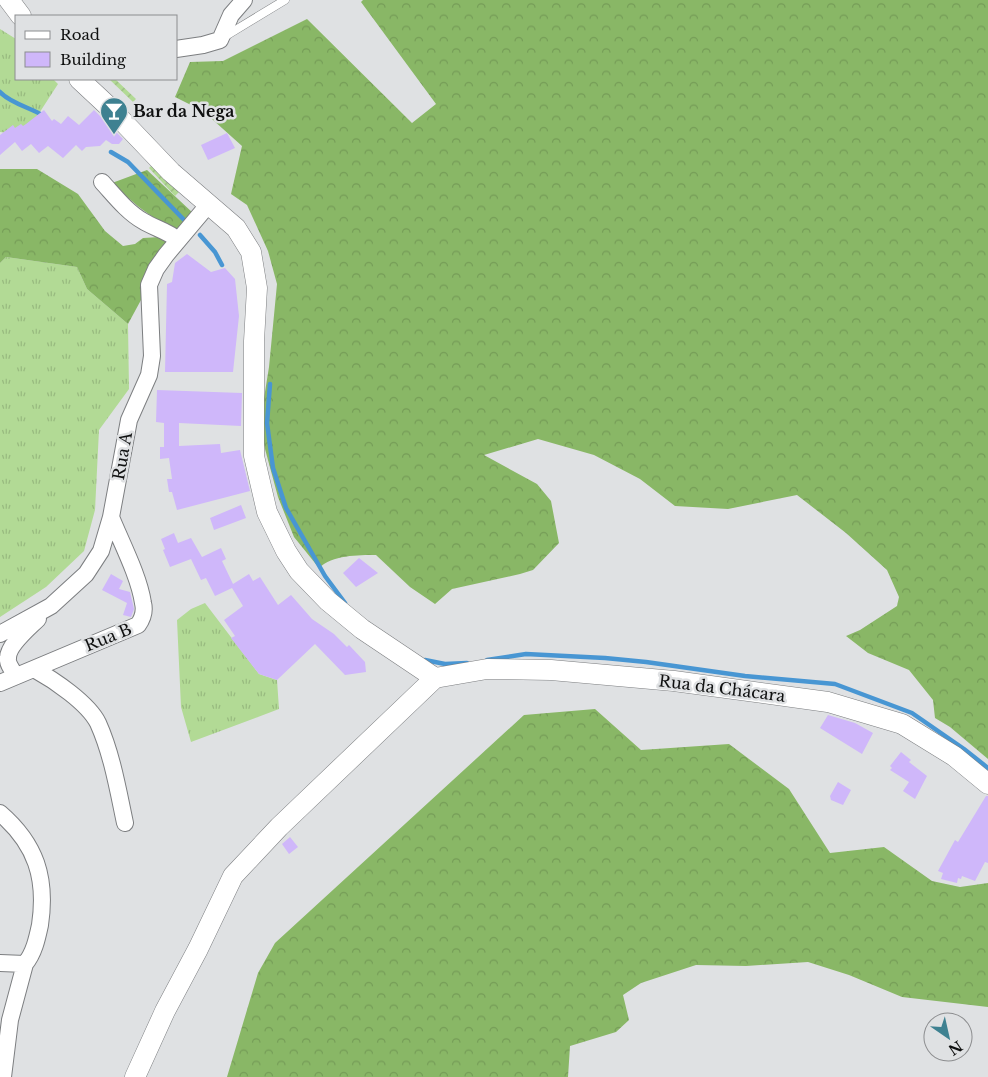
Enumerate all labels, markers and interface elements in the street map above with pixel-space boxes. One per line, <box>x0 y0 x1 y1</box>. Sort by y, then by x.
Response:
legend <box>15 15 178 80</box>
text: Road <box>60 25 100 44</box>
text: Building <box>60 50 127 69</box>
bar icon: Bar da Nega <box>99 96 129 135</box>
place label: Bar da Nega <box>133 101 234 121</box>
street label: Rua A <box>108 430 136 482</box>
street label: Rua B <box>82 619 134 655</box>
street label: Rua da Chácara <box>658 670 787 706</box>
north arrow <box>923 1012 973 1062</box>
text: N <box>945 1037 966 1059</box>

